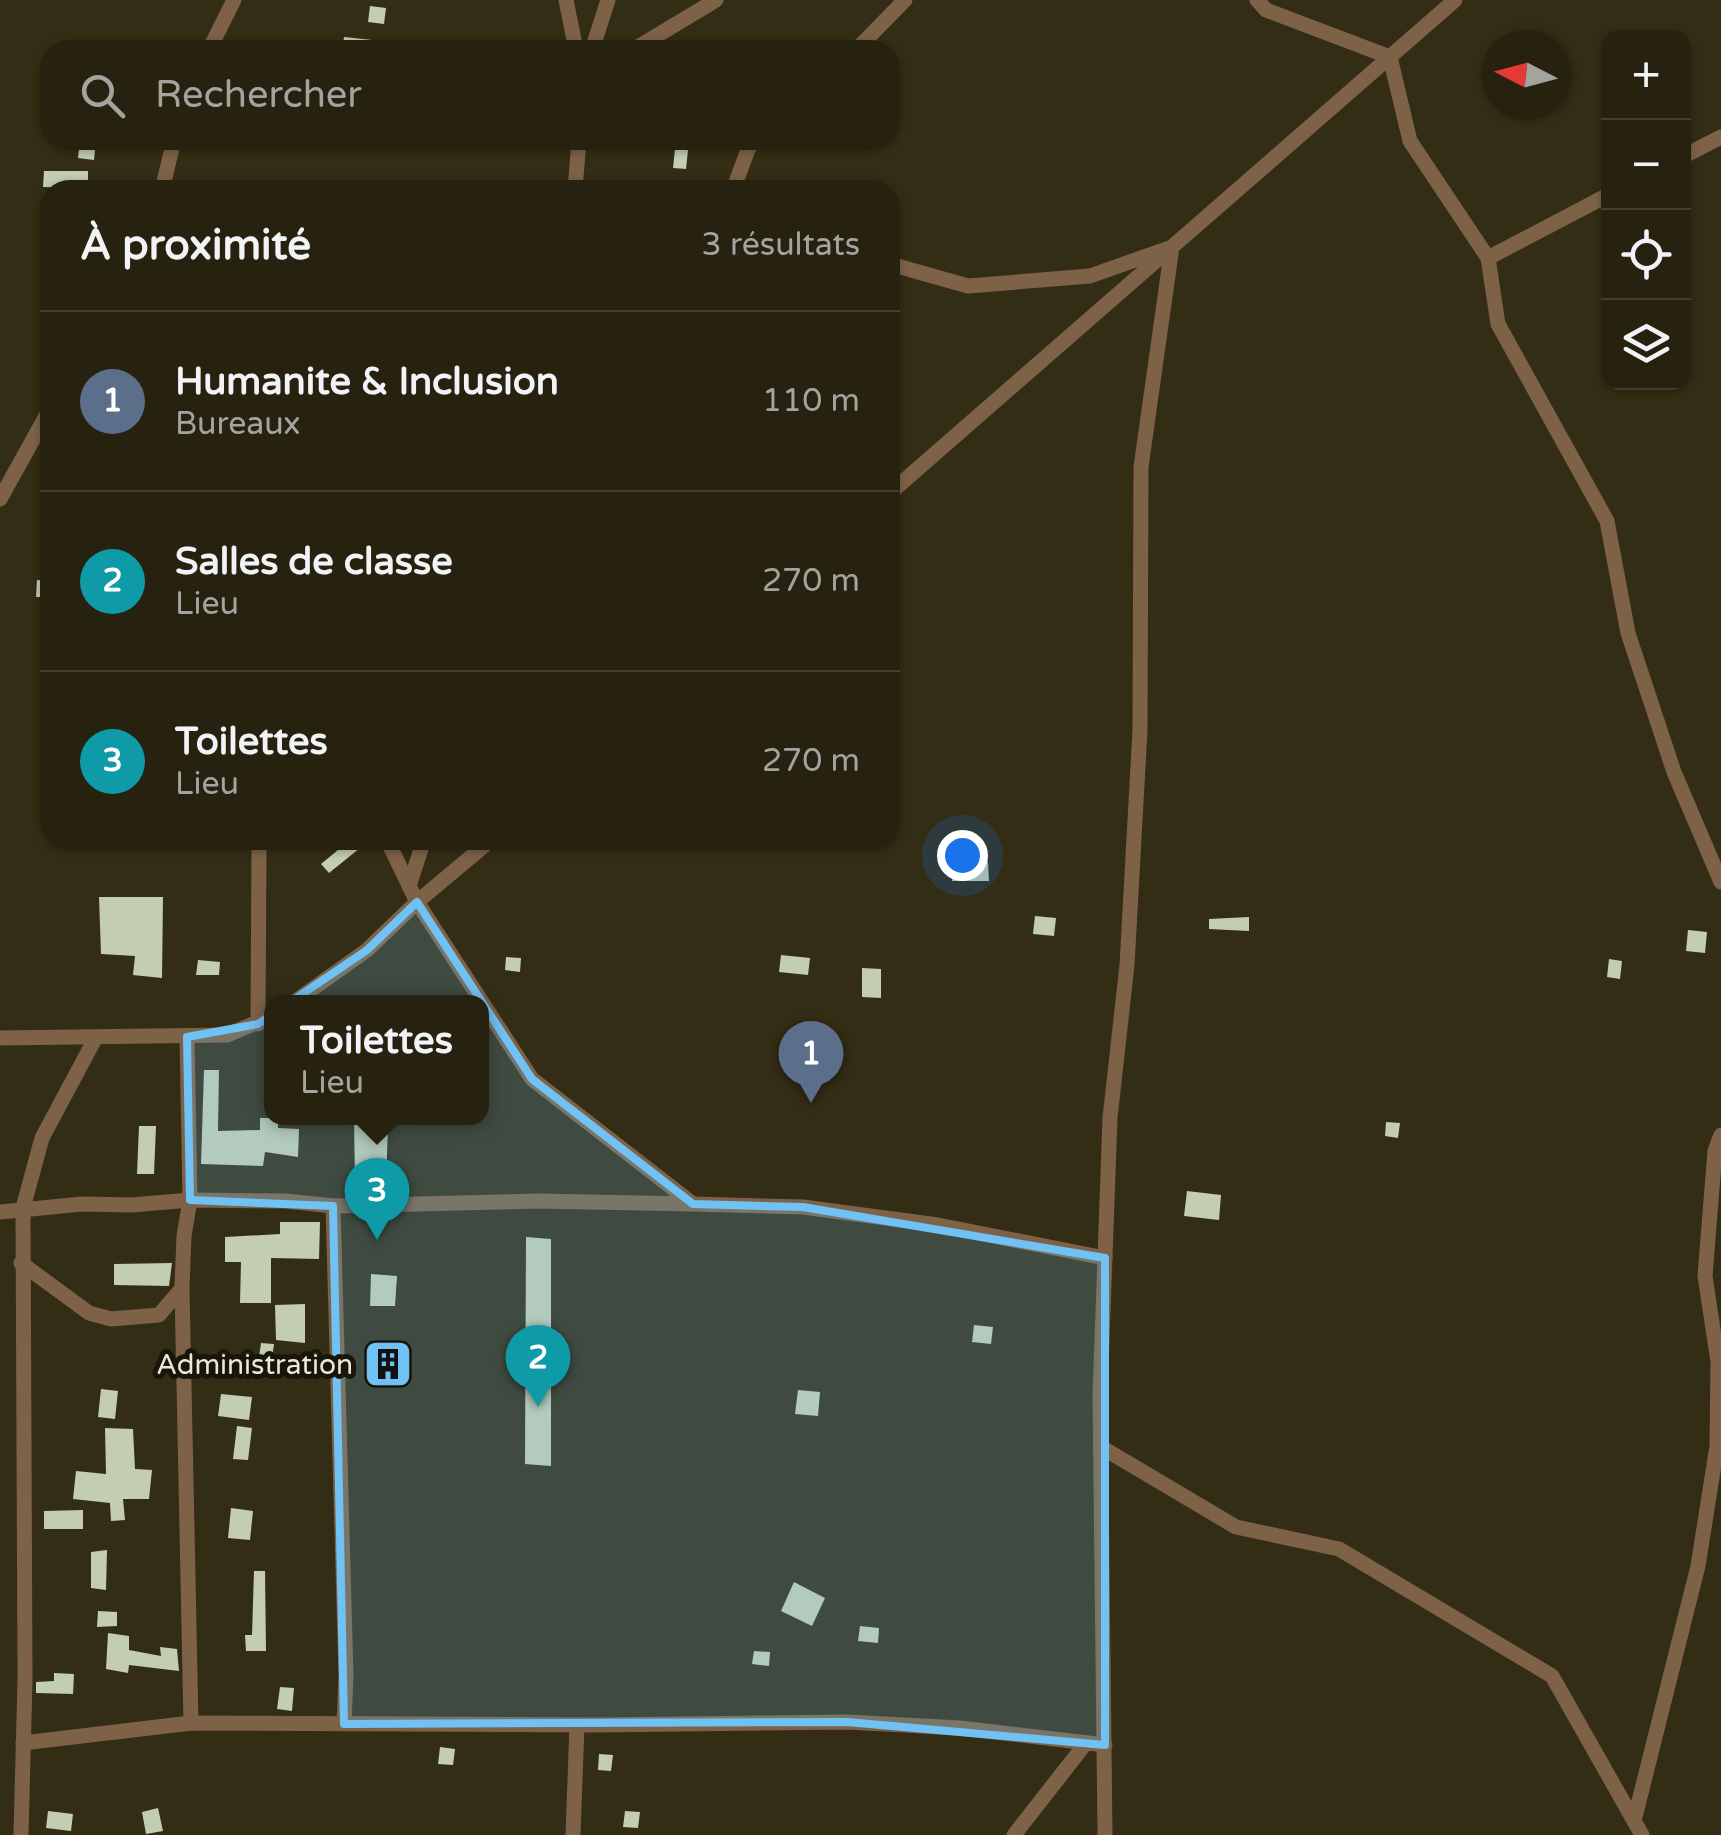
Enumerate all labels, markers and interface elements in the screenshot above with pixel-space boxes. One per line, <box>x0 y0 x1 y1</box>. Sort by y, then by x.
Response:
north arrow <box>1481 30 1571 120</box>
map controls <box>1601 30 1691 390</box>
button: + <box>1601 30 1691 120</box>
search box <box>40 40 900 150</box>
icon: search <box>75 68 130 123</box>
text: Rechercher <box>155 72 362 118</box>
button: − <box>1601 120 1691 210</box>
button: locate <box>1601 210 1691 300</box>
text: À proximité <box>80 220 311 271</box>
text: 3 résultats <box>701 226 860 264</box>
button: layers <box>1601 300 1691 390</box>
text: Humanite & Inclusion <box>175 359 559 405</box>
text: 1 <box>102 382 123 420</box>
text: 110 m <box>762 382 860 420</box>
text: Bureaux <box>175 405 301 443</box>
text: Salles de classe <box>175 539 453 585</box>
text: 2 <box>102 562 123 600</box>
text: 270 m <box>762 562 860 600</box>
text: Lieu <box>175 585 239 623</box>
text: Toilettes <box>175 719 328 765</box>
text: 3 <box>102 742 123 780</box>
text: 270 m <box>762 742 860 780</box>
text: Lieu <box>175 765 239 803</box>
your location <box>937 830 988 881</box>
popup <box>264 995 489 1125</box>
text: Toilettes <box>300 1018 453 1064</box>
pin: 1 <box>778 1020 844 1103</box>
text: Lieu <box>300 1064 364 1102</box>
pin: 3 <box>344 1158 410 1240</box>
pin: 2 <box>506 1324 570 1407</box>
building icon: Administration <box>362 1338 414 1390</box>
place label: Administration <box>156 1348 353 1382</box>

